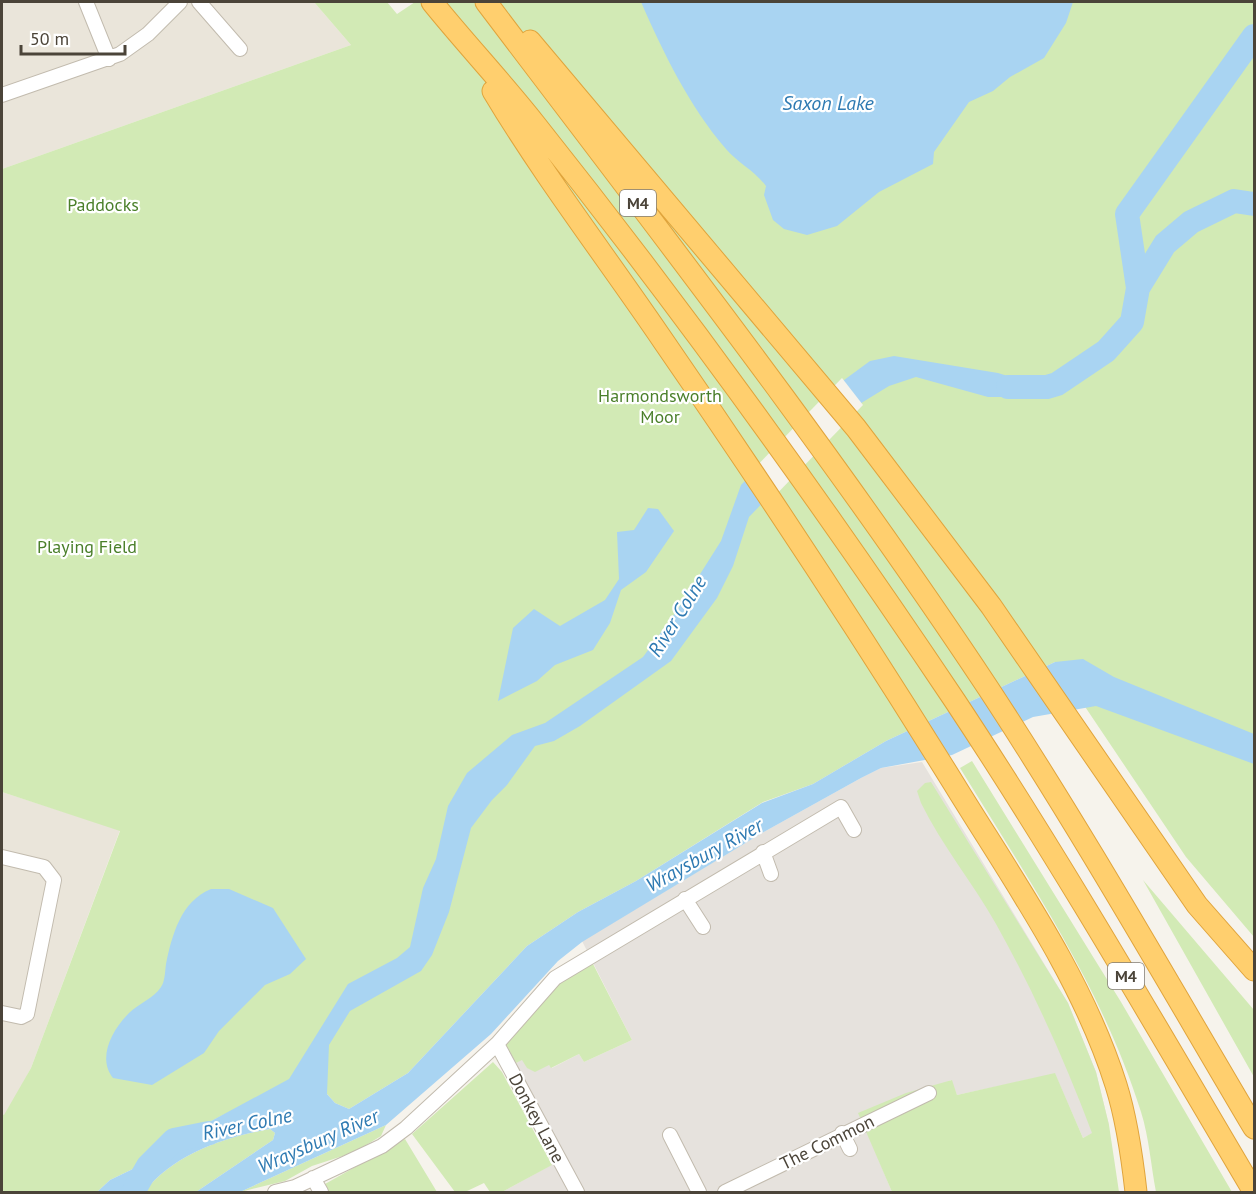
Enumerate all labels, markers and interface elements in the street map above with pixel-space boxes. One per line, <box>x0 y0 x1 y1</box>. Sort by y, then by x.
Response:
scale bar <box>21 18 124 56</box>
text: 50 m <box>30 27 69 50</box>
water label: Saxon Lake <box>782 90 874 116</box>
road number: M4 <box>620 190 656 216</box>
park label: Paddocks <box>67 193 139 216</box>
park label: Harmondsworth Moor <box>598 384 722 428</box>
park label: Playing Field <box>37 535 137 558</box>
water label: River Colne <box>642 570 713 662</box>
water label: Wraysbury River <box>641 811 768 898</box>
road number: M4 <box>1108 963 1144 989</box>
street label: Donkey Lane <box>504 1069 570 1167</box>
water label: River Colne <box>200 1102 295 1146</box>
water label: Wraysbury River <box>253 1102 384 1179</box>
street label: The Common <box>776 1109 878 1175</box>

